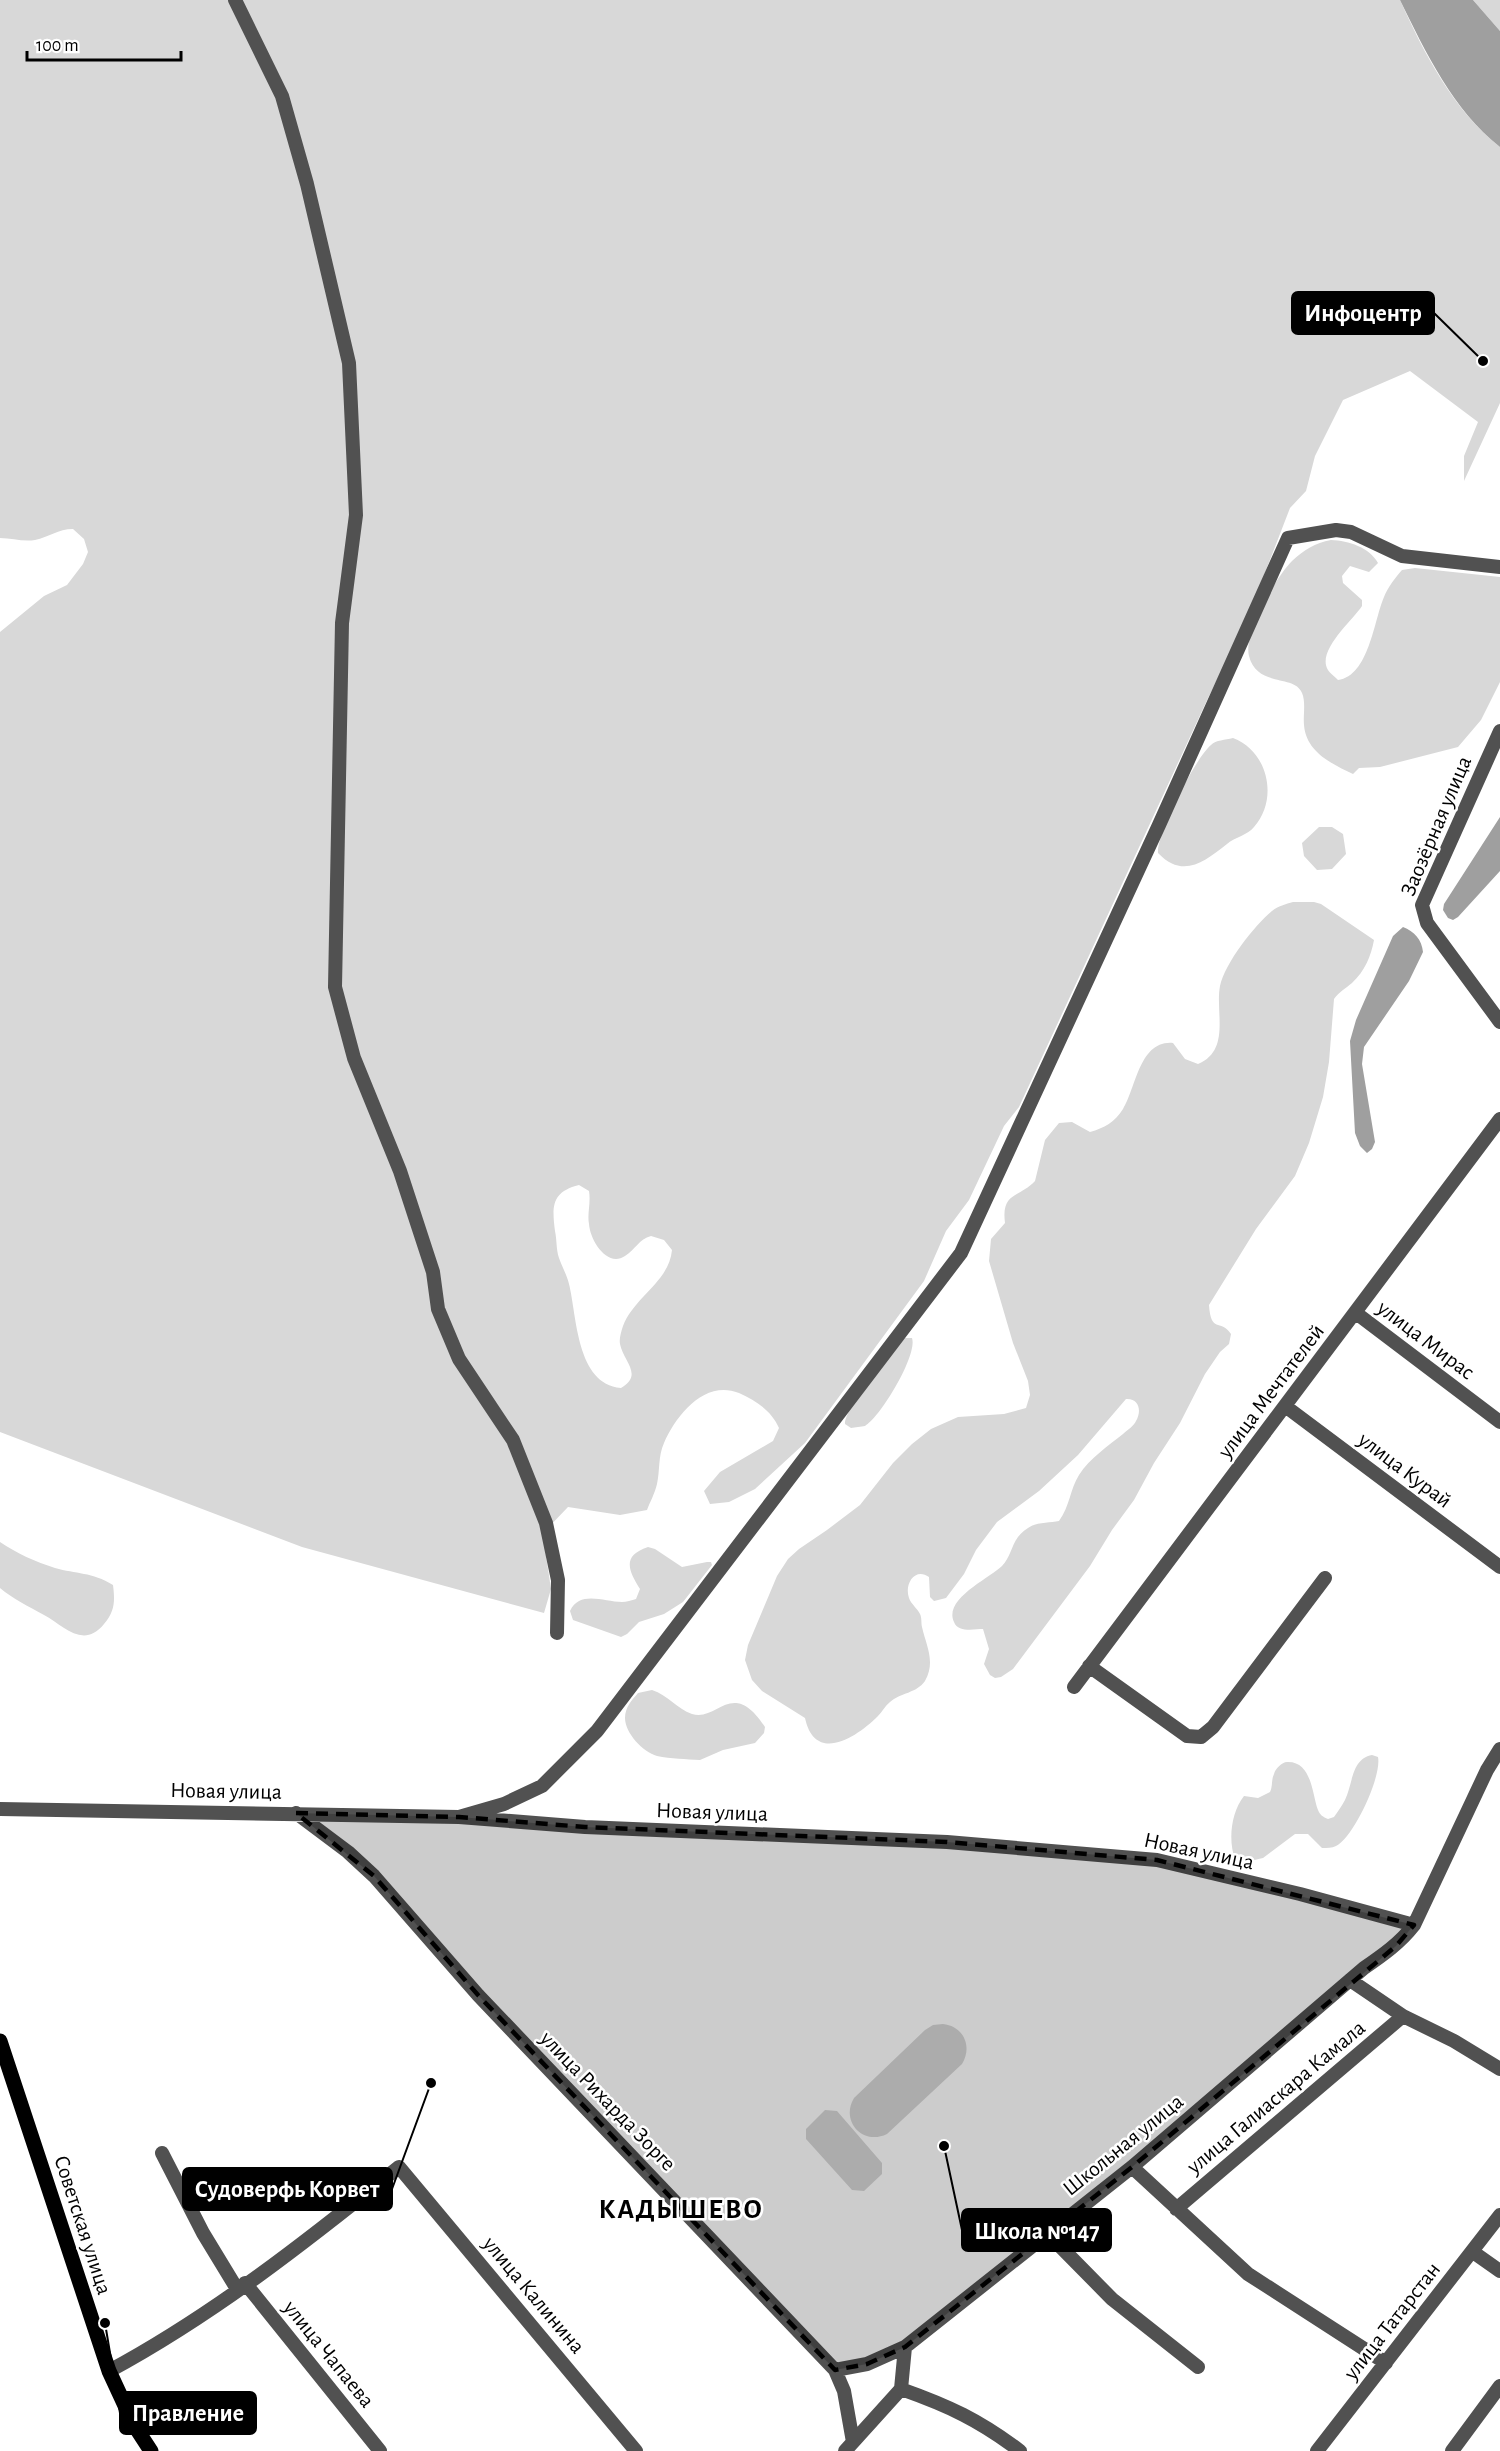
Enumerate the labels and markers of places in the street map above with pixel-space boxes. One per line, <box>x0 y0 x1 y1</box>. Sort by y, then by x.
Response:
callout: Инфоцентр <box>1292 292 1434 334</box>
callout: Судоверфь Корвет <box>183 2168 392 2210</box>
callout: Школа №147 <box>962 2209 1111 2251</box>
callout: Правление <box>120 2392 256 2434</box>

